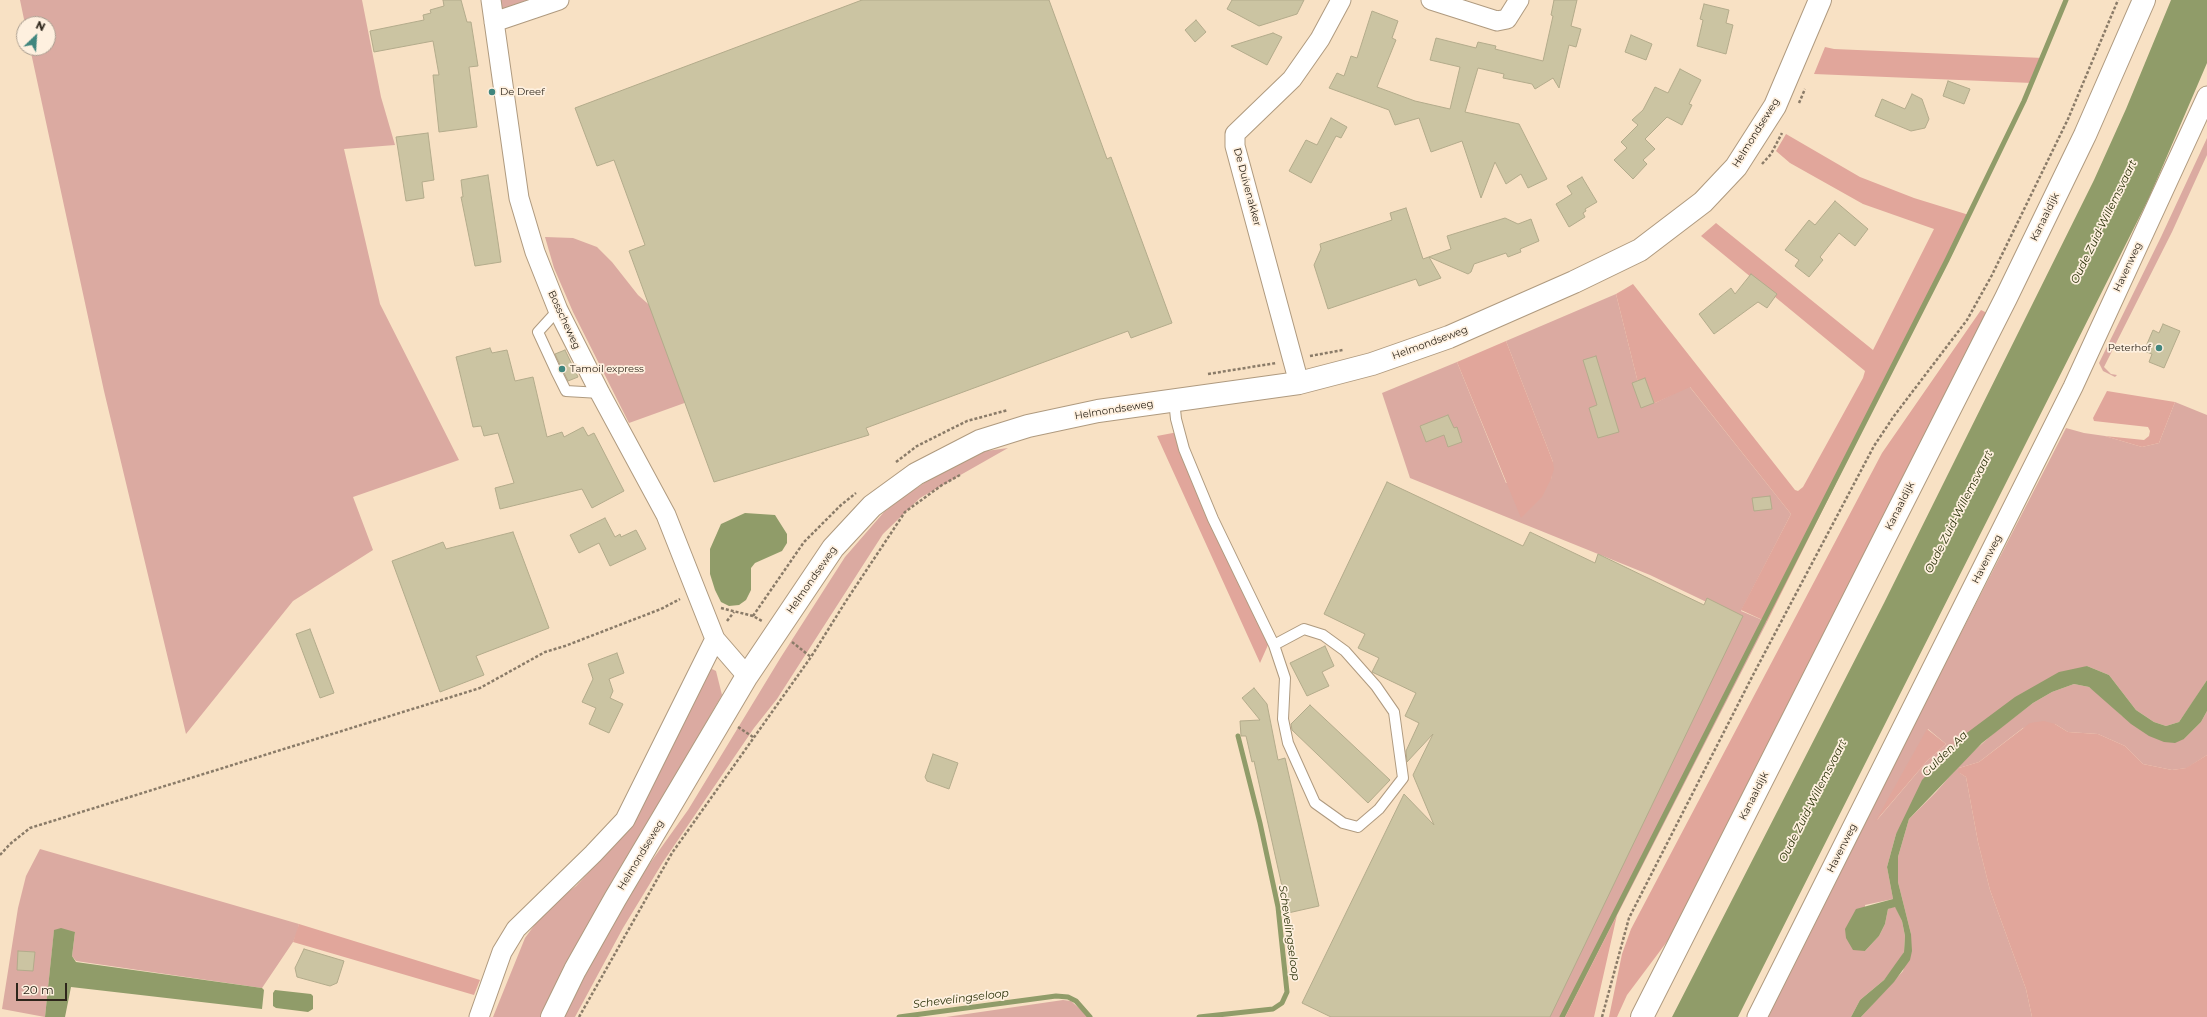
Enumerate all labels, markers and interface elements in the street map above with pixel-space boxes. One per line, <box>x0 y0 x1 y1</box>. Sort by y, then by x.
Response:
north arrow <box>16 16 56 56</box>
text: N <box>34 18 48 34</box>
place label: De Dreef <box>500 86 545 98</box>
marker: De Dreef <box>487 87 497 97</box>
street label: Helmondseweg <box>1730 96 1782 170</box>
street label: De Duivenakker <box>1231 147 1263 227</box>
water label: Oude Zuid-Willemsvaart <box>2068 158 2140 286</box>
street label: Kanaaldijk <box>2028 191 2062 243</box>
street label: Havenweg <box>2111 240 2145 294</box>
street label: Bosscheweg <box>545 289 583 351</box>
street label: Helmondseweg <box>1391 324 1469 362</box>
place label: Peterhof <box>2108 342 2151 354</box>
marker: Peterhof <box>2154 343 2164 353</box>
place label: Tamoil express <box>570 363 644 375</box>
marker: Tamoil express <box>557 364 567 374</box>
street label: Helmondseweg <box>1074 398 1154 422</box>
water label: Oude Zuid-Willemsvaart <box>1922 448 1996 576</box>
street label: Kanaaldijk <box>1883 480 1917 532</box>
street label: Havenweg <box>1970 532 2004 586</box>
street label: Helmondseweg <box>784 544 840 616</box>
water label: Gulden Aa <box>1920 729 1970 779</box>
water label: Oude Zuid-Willemsvaart <box>1776 737 1850 865</box>
street label: Kanaaldijk <box>1737 770 1771 822</box>
street label: Helmondseweg <box>615 818 667 892</box>
street label: Havenweg <box>1825 821 1859 875</box>
water label: Schevelingseloop <box>1276 884 1302 982</box>
scale bar <box>18 975 69 1001</box>
text: 20 m <box>23 982 54 997</box>
water label: Schevelingseloop <box>912 987 1010 1011</box>

